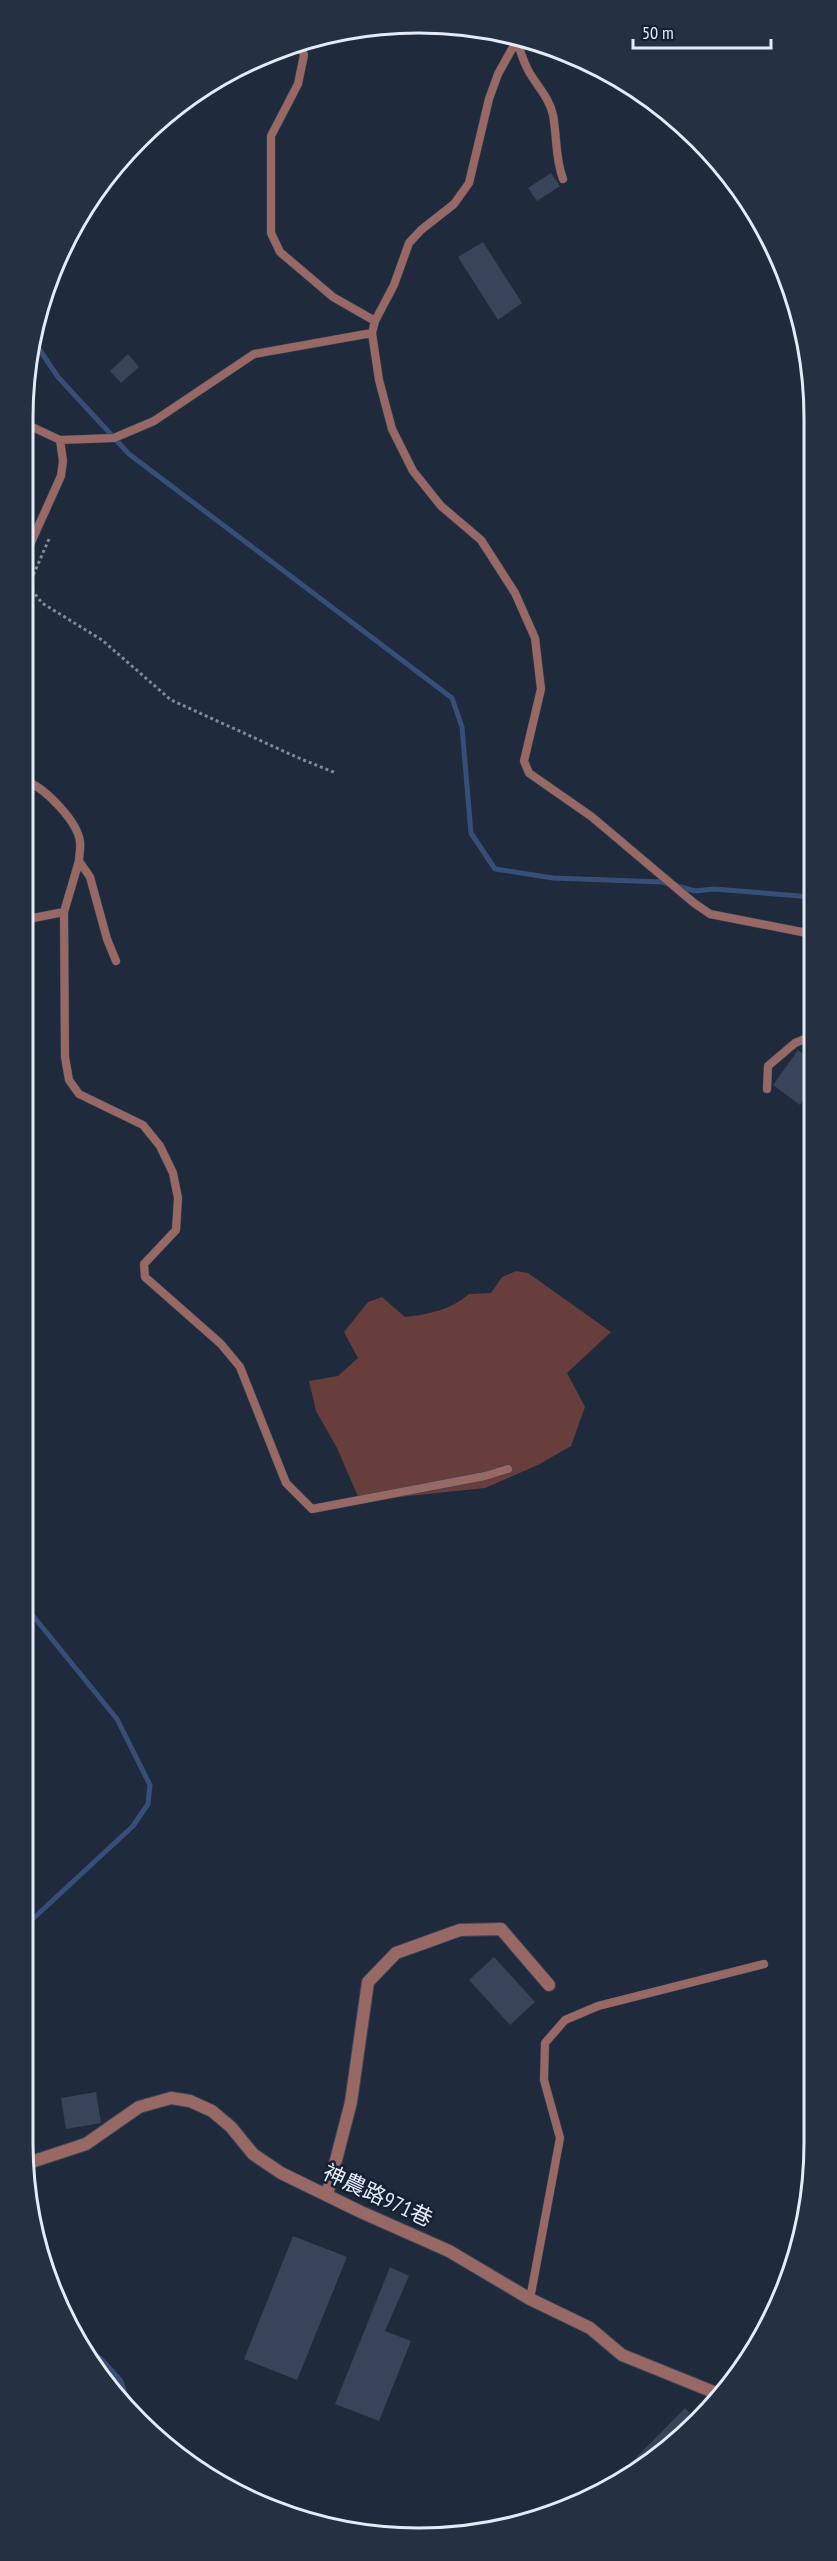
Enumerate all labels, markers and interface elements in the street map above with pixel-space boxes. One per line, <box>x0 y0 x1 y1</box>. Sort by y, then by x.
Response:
scale bar <box>633 12 771 50</box>
text: 50 m <box>642 21 674 44</box>
street label: 神農路971巷 <box>319 2157 437 2233</box>

